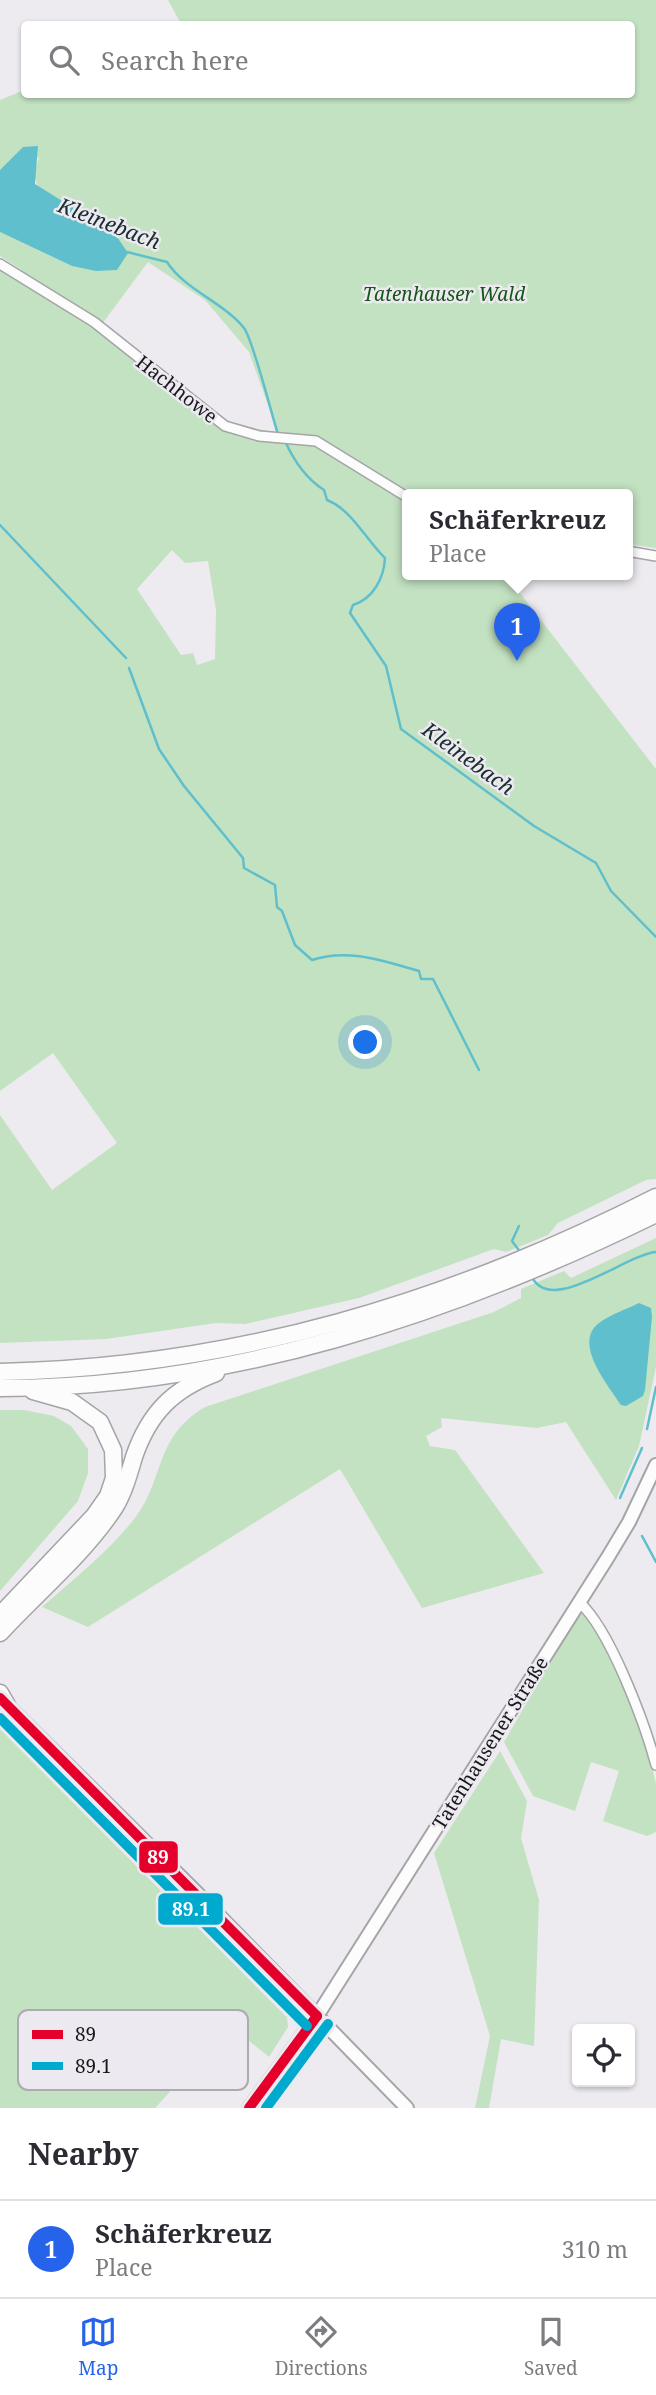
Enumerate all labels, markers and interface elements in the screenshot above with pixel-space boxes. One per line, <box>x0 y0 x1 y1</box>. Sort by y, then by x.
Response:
search box <box>21 21 635 98</box>
icon: search <box>45 41 83 79</box>
text: Search here <box>101 42 249 78</box>
water label: Kleinebach <box>53 190 165 256</box>
park label: Tatenhauser Wald <box>363 281 526 307</box>
street label: Hachhowe <box>131 349 223 429</box>
popup <box>402 489 633 580</box>
text: Schäferkreuz <box>429 501 606 537</box>
text: Place <box>429 537 487 569</box>
pin: 1 <box>494 603 540 661</box>
water label: Kleinebach <box>416 715 521 801</box>
your location <box>348 1025 382 1059</box>
street label: Tatenhausener Straße <box>426 1652 554 1834</box>
line badge: 89 <box>138 1840 179 1874</box>
text: 89 <box>147 1844 169 1870</box>
line badge: 89.1 <box>157 1892 224 1926</box>
text: 89.1 <box>172 1896 210 1922</box>
legend <box>18 2010 248 2090</box>
text: 89 <box>75 2021 96 2047</box>
map controls <box>572 2024 635 2087</box>
button: locate <box>572 2024 635 2087</box>
text: 89.1 <box>75 2053 112 2079</box>
text: Nearby <box>28 2133 139 2174</box>
text: Schäferkreuz <box>95 2215 272 2251</box>
text: 1 <box>45 2233 58 2265</box>
text: 310 m <box>562 2233 628 2265</box>
text: Place <box>95 2251 153 2283</box>
tab: Map <box>78 2313 118 2381</box>
tab: Directions <box>275 2313 368 2381</box>
tab: Saved <box>524 2313 578 2381</box>

